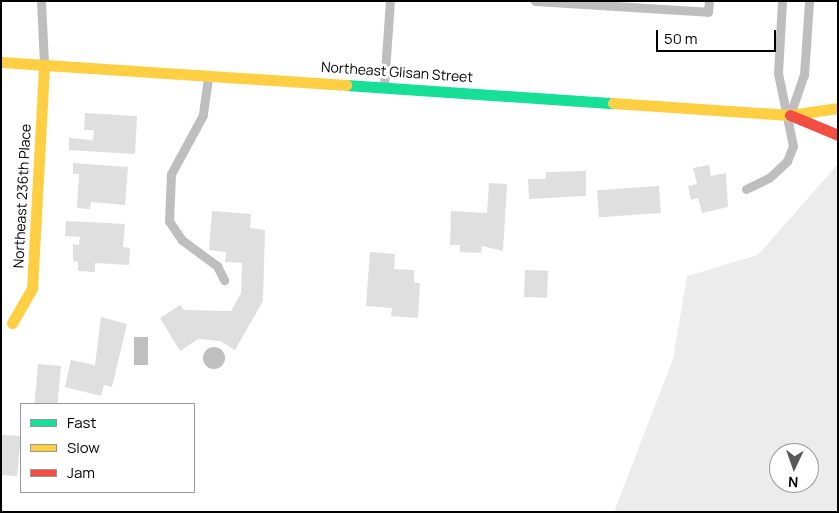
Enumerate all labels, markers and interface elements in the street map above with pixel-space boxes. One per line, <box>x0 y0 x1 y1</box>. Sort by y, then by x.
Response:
scale bar <box>659 20 779 52</box>
text: 50 m <box>664 28 698 49</box>
street label: Northeast Glisan Street <box>321 58 473 86</box>
street label: Northeast 236th Place <box>10 123 34 269</box>
legend <box>20 403 195 493</box>
text: Fast <box>67 412 96 433</box>
text: Slow <box>67 437 100 458</box>
north arrow <box>769 443 819 493</box>
text: Jam <box>67 462 95 483</box>
text: N <box>788 473 799 492</box>

